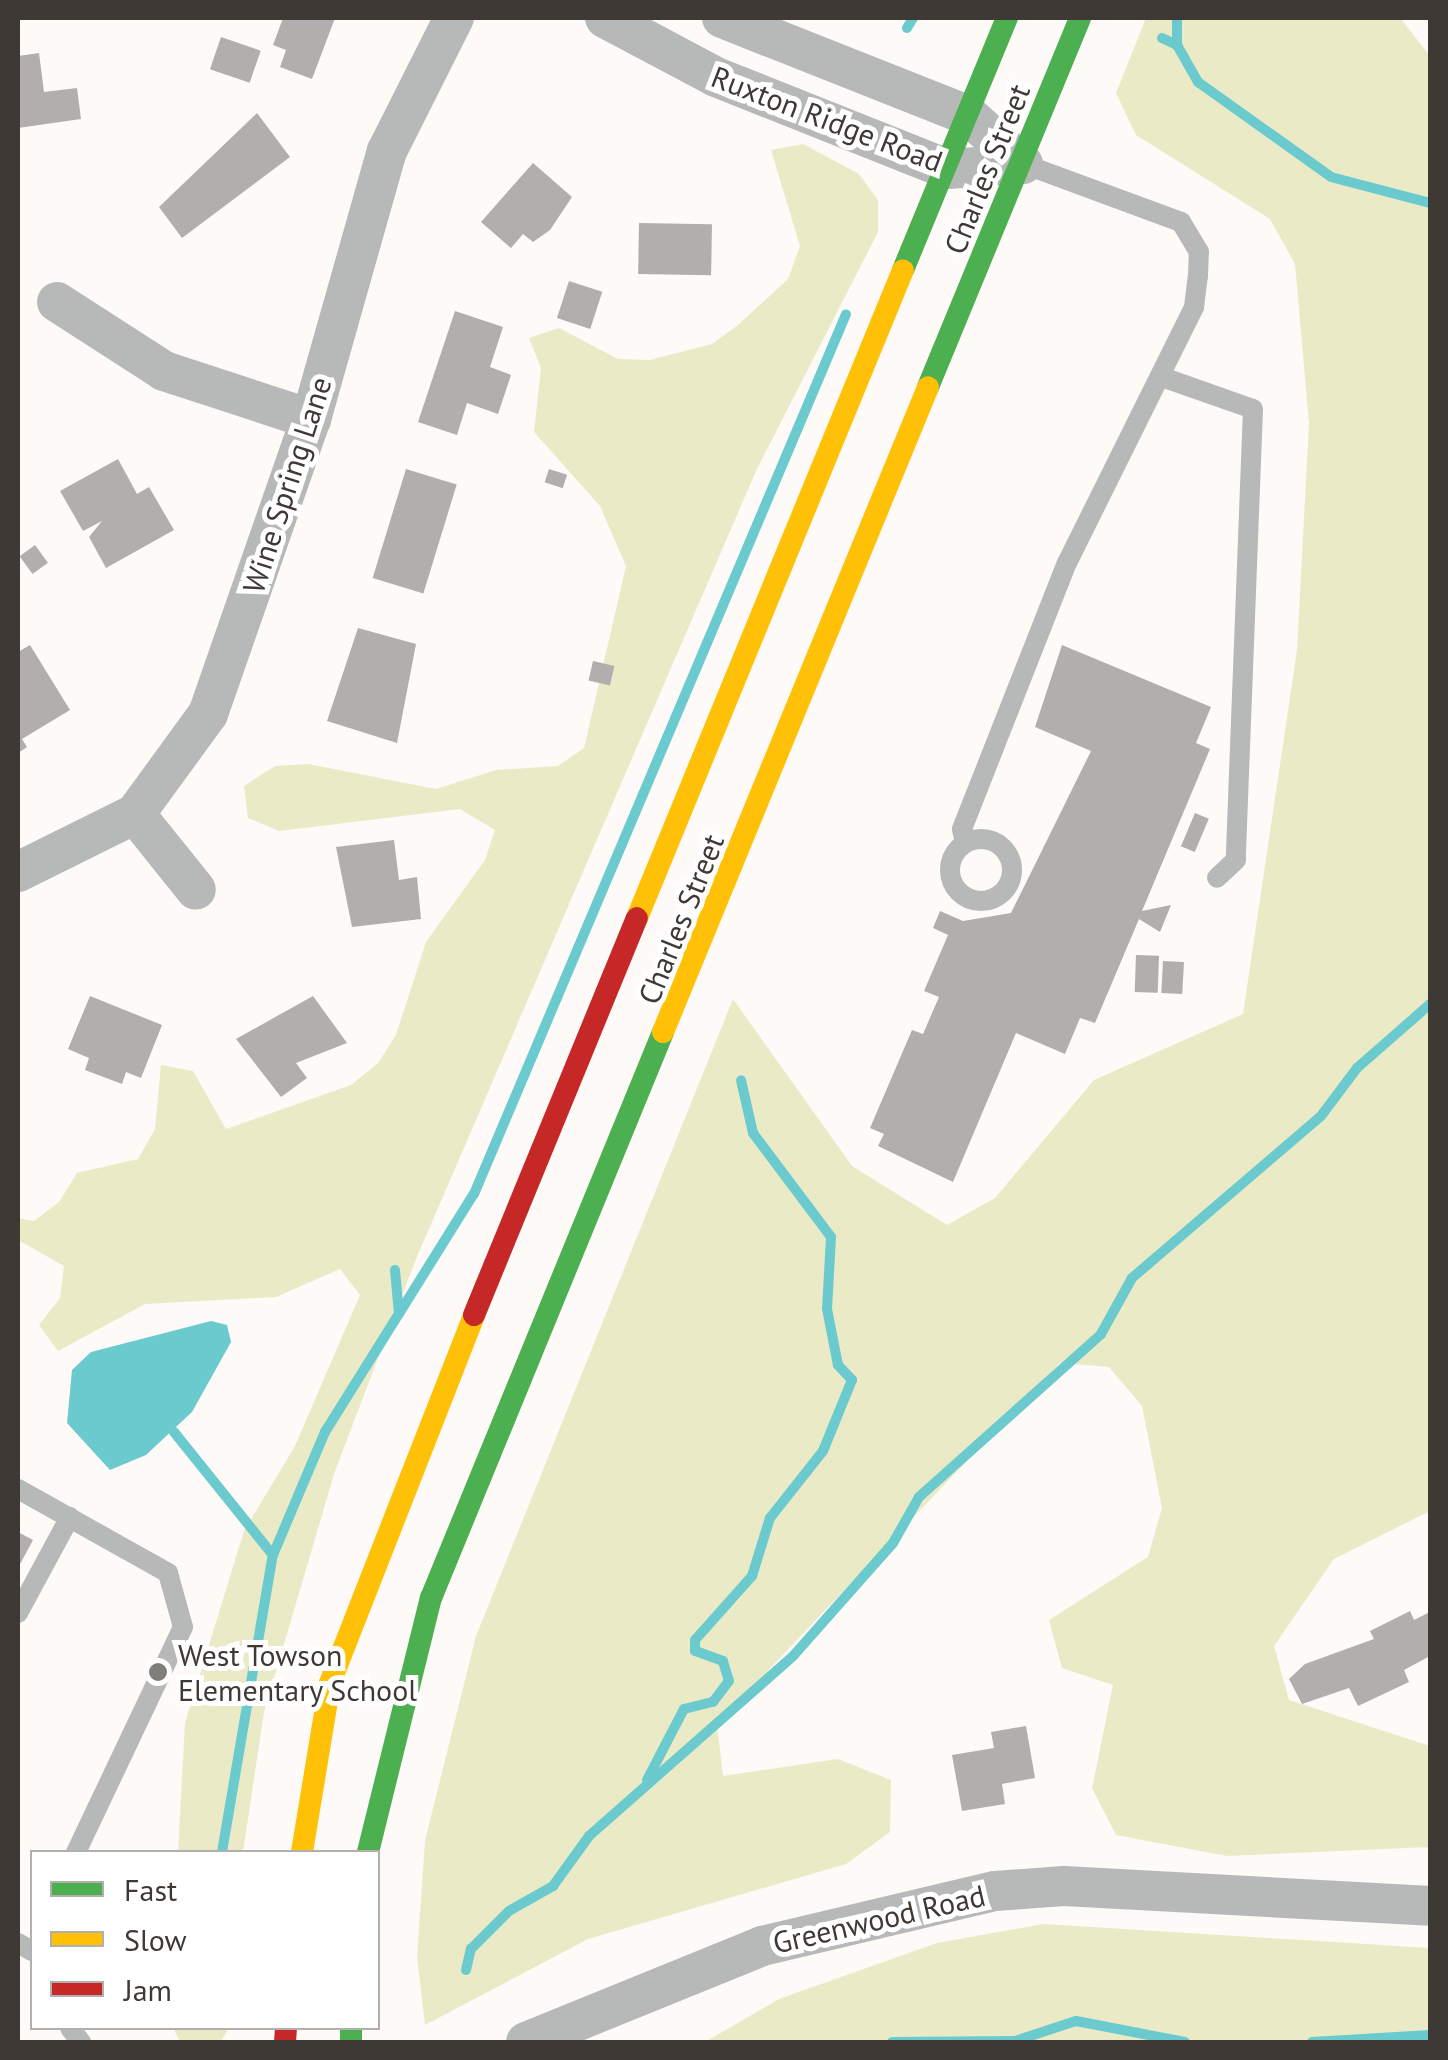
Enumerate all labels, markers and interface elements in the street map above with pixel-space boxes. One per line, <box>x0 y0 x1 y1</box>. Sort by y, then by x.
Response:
street label: Ruxton Ridge Road <box>706 58 948 180</box>
street label: Charles Street <box>937 79 1037 259</box>
street label: Wine Spring Lane <box>235 372 339 598</box>
street label: Charles Street <box>631 829 731 1009</box>
place label: West Towson Elementary School <box>178 1637 418 1708</box>
marker: West Towson Elementary School <box>147 1661 169 1683</box>
legend <box>30 1850 380 2030</box>
text: Fast <box>124 1870 177 1909</box>
street label: Greenwood Road <box>769 1877 989 1961</box>
text: Slow <box>124 1920 187 1959</box>
text: Jam <box>124 1970 172 2009</box>

